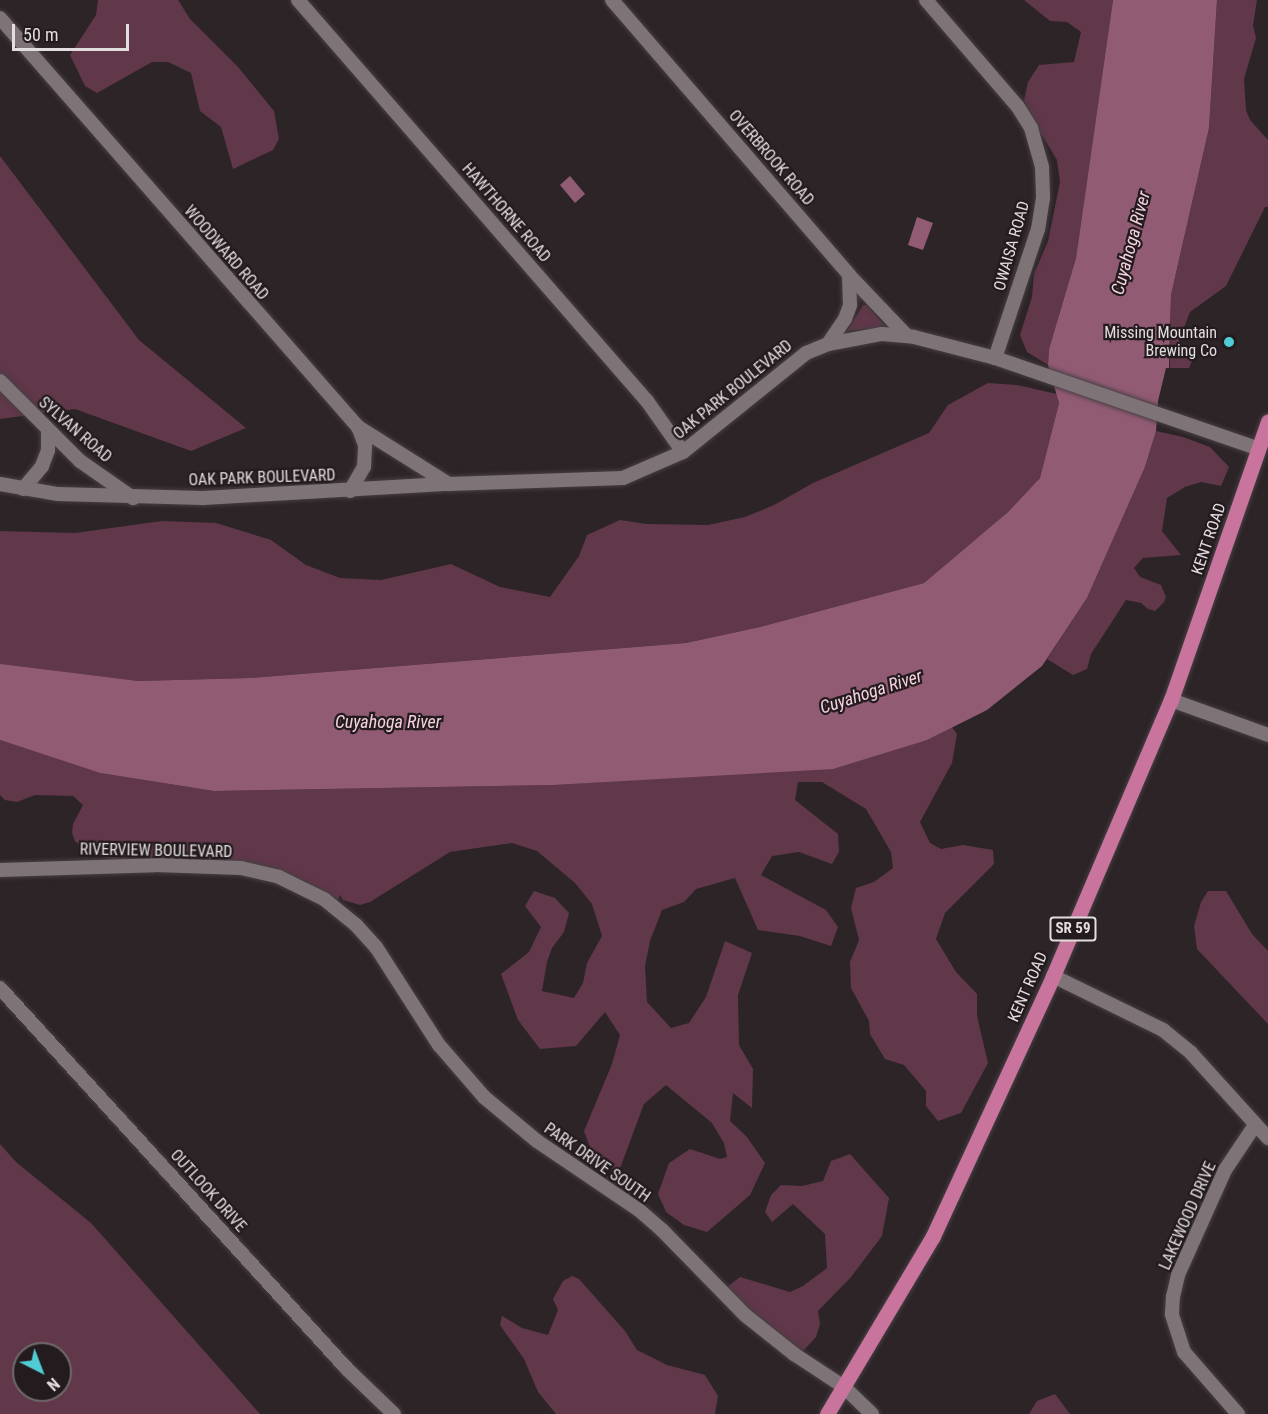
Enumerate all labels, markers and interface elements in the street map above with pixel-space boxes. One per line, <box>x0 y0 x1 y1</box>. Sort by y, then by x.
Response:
scale bar <box>15 12 132 50</box>
text: 50 m <box>23 24 58 45</box>
street label: OVERBROOK ROAD <box>724 106 818 210</box>
street label: HAWTHORNE ROAD <box>458 159 554 267</box>
water label: Cuyahoga River <box>1107 189 1155 297</box>
street label: OWAISA ROAD <box>990 199 1034 293</box>
street label: WOODWARD ROAD <box>180 202 272 304</box>
place label: Missing Mountain Brewing Co <box>1104 323 1217 361</box>
marker: Missing Mountain Brewing Co <box>1222 335 1236 349</box>
street label: OAK PARK BOULEVARD <box>670 336 796 444</box>
street label: SYLVAN ROAD <box>35 393 115 467</box>
street label: OAK PARK BOULEVARD <box>188 466 336 490</box>
street label: KENT ROAD <box>1188 501 1230 577</box>
water label: Cuyahoga River <box>817 665 925 719</box>
water label: Cuyahoga River <box>335 711 441 733</box>
street label: RIVERVIEW BOULEVARD <box>80 840 232 862</box>
road number: SR 59 <box>1049 917 1097 941</box>
street label: KENT ROAD <box>1004 949 1052 1025</box>
street label: PARK DRIVE SOUTH <box>540 1119 654 1207</box>
street label: OUTLOOK DRIVE <box>166 1146 250 1236</box>
street label: LAKEWOOD DRIVE <box>1156 1159 1220 1273</box>
north arrow <box>12 1342 72 1402</box>
text: N <box>43 1374 63 1395</box>

